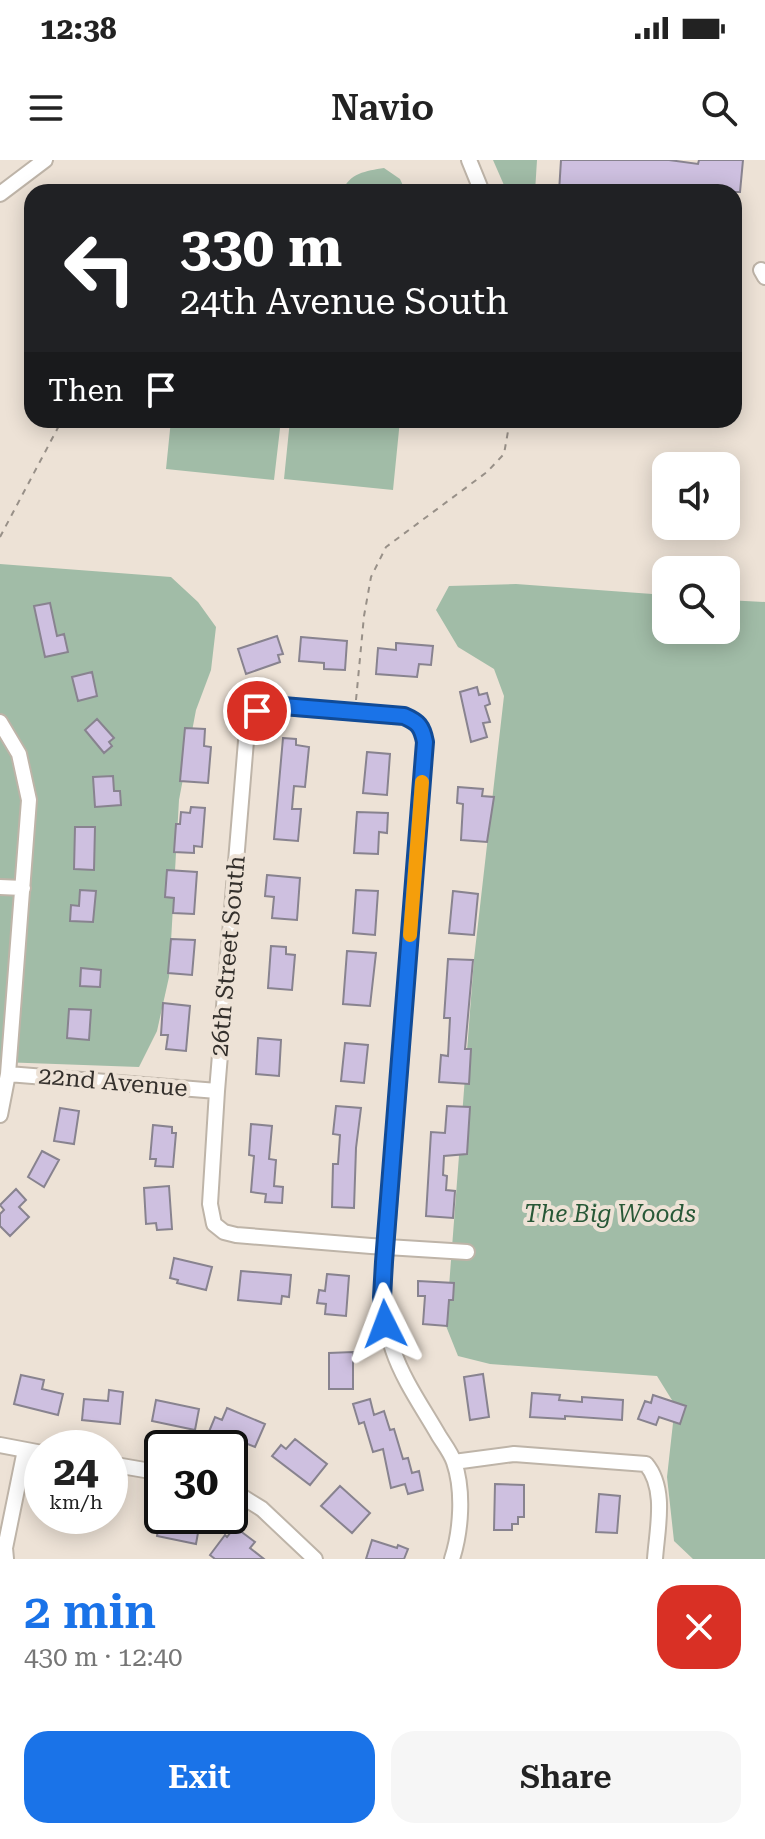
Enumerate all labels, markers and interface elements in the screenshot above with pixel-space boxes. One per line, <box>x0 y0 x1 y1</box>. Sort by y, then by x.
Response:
text: 12:38 <box>40 11 117 46</box>
icon: menu <box>24 86 68 130</box>
icon: search <box>697 86 741 130</box>
text: Navio <box>331 87 434 129</box>
text: 330 m <box>180 214 342 280</box>
icon: left <box>48 216 152 320</box>
text: 24th Avenue South <box>180 281 509 323</box>
icon: arrive <box>139 368 183 412</box>
text: Then <box>48 373 123 408</box>
map controls <box>652 452 740 644</box>
button: sound <box>652 452 740 540</box>
button: search <box>652 556 740 644</box>
pin <box>223 677 291 745</box>
icon: arrive <box>235 689 279 733</box>
street label: 26th Street South <box>205 854 251 1058</box>
street label: 22nd Avenue <box>37 1062 189 1102</box>
park label: The Big Woods <box>524 1200 696 1228</box>
position arrow <box>343 1282 427 1366</box>
speed limit sign: 30 <box>144 1430 248 1534</box>
text: 24 <box>54 1448 98 1495</box>
text: km/h <box>49 1490 103 1514</box>
text: 2 min <box>24 1584 156 1640</box>
button: close <box>657 1585 741 1669</box>
text: 430 m · 12:40 <box>24 1642 183 1672</box>
button: Exit <box>24 1731 375 1823</box>
button: Share <box>391 1731 741 1823</box>

